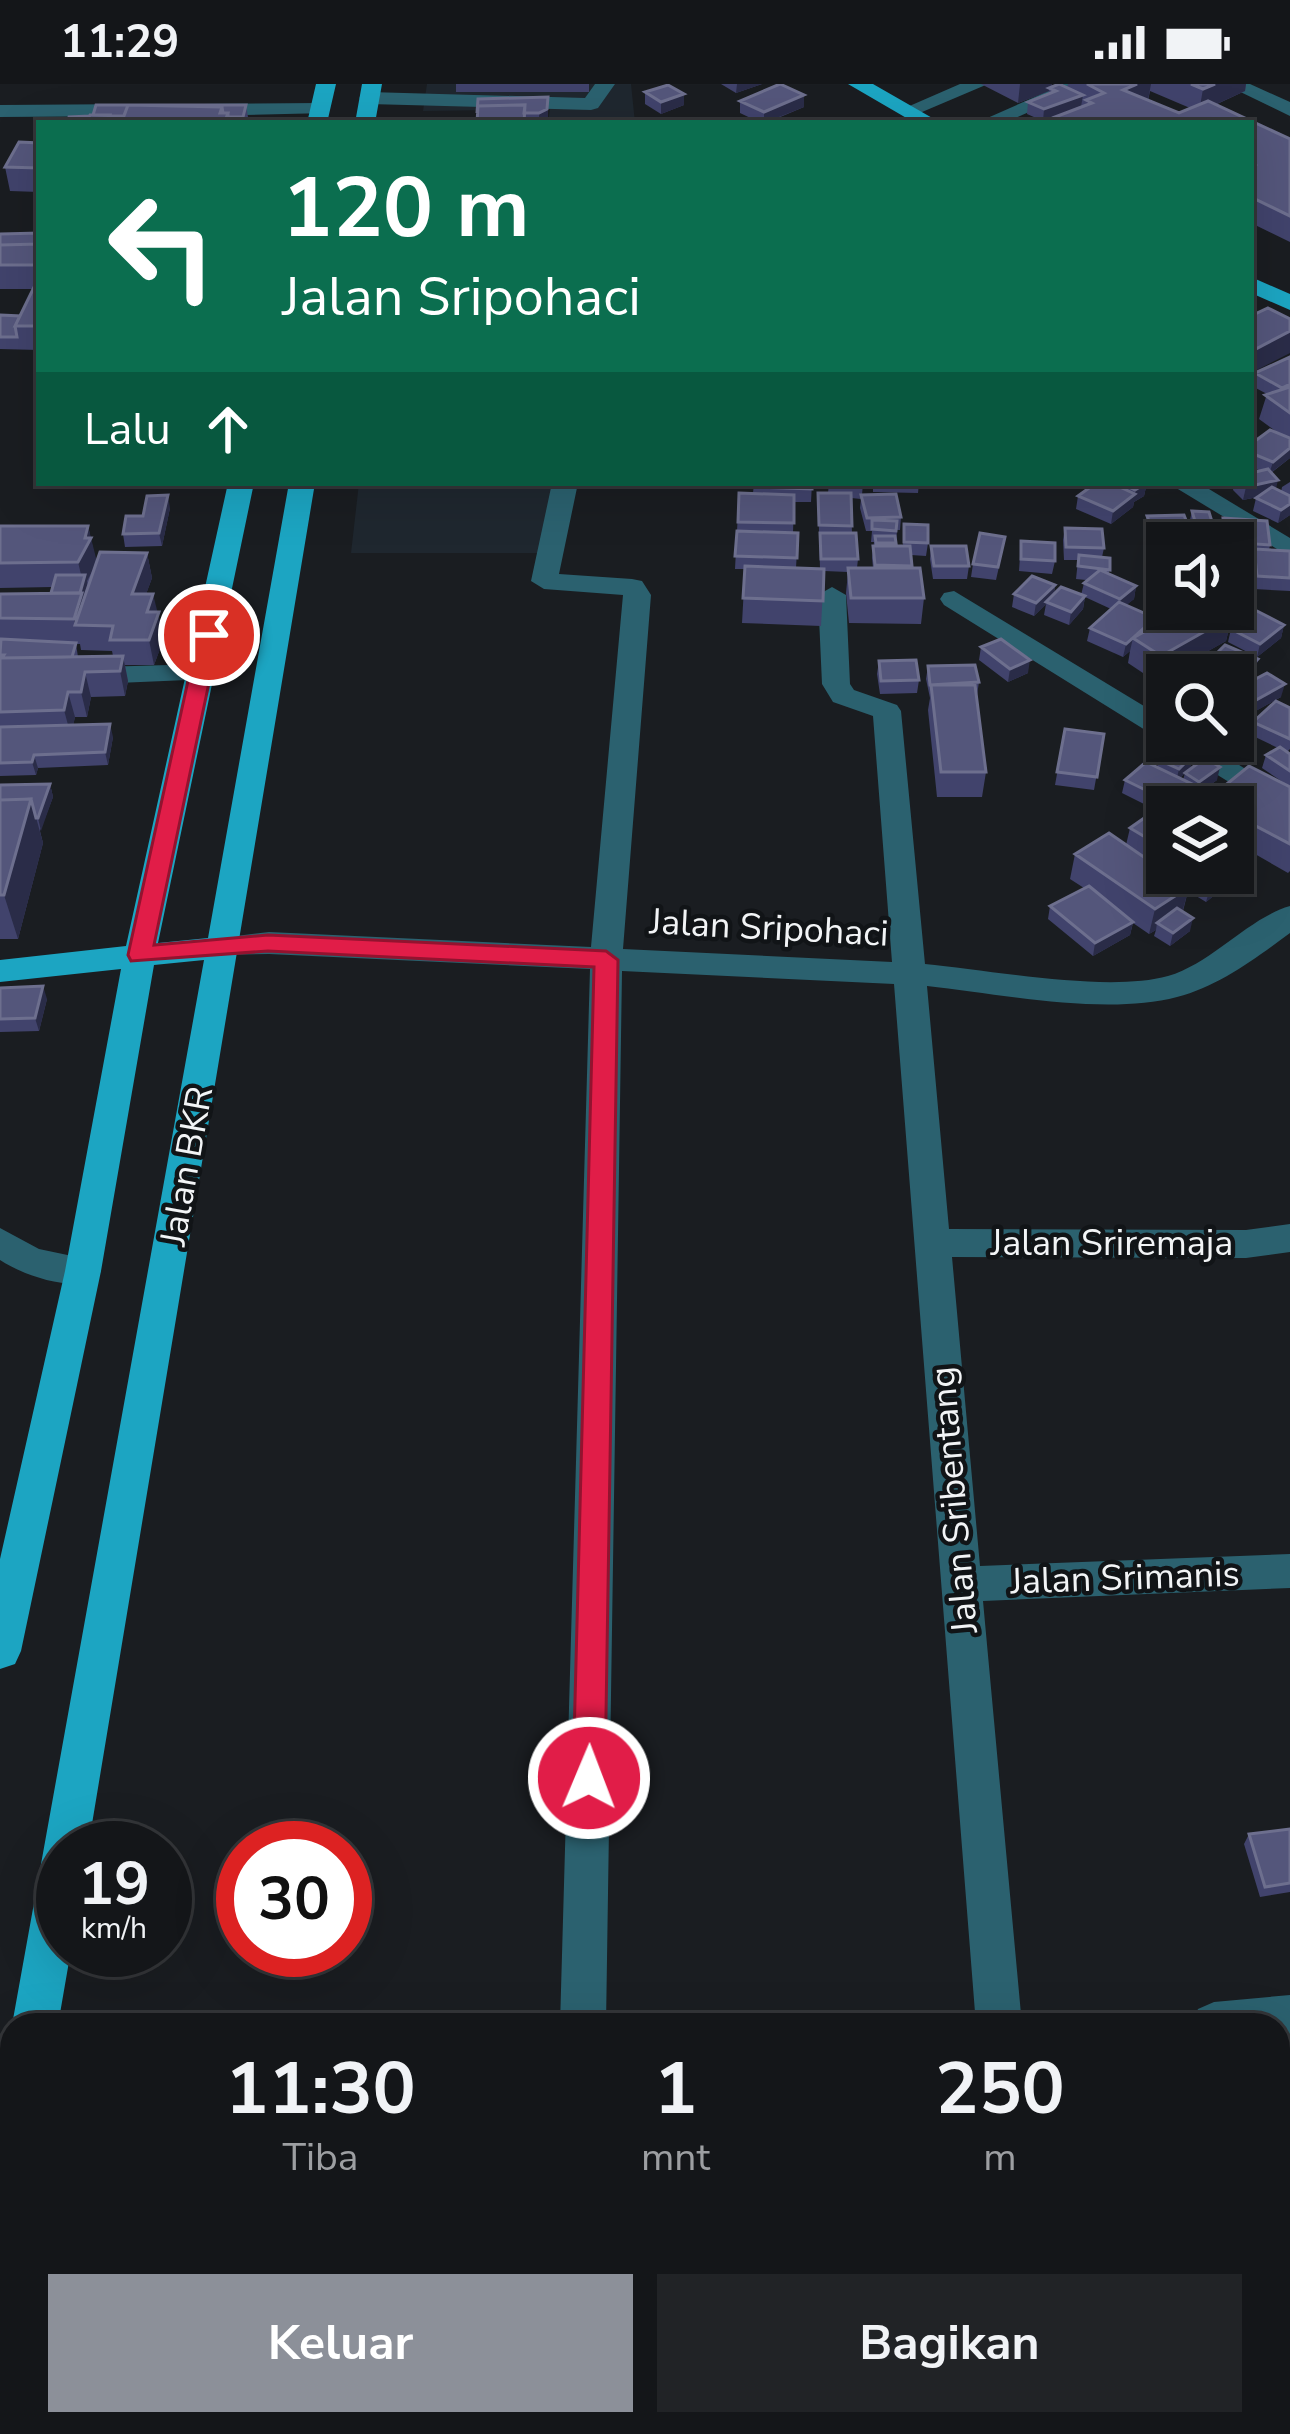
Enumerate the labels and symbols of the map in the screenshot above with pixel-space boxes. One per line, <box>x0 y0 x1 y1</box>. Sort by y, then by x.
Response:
pin <box>158 584 260 686</box>
street label: Jalan Sripohaci <box>647 897 890 959</box>
street label: Jalan BKR <box>149 1082 225 1251</box>
street label: Jalan Sriremaja <box>990 1219 1233 1268</box>
street label: Jalan Sribentang <box>918 1365 990 1636</box>
street label: Jalan Srimanis <box>1008 1550 1241 1607</box>
position arrow <box>526 1715 652 1841</box>
speed limit sign: 30 <box>216 1821 372 1977</box>

